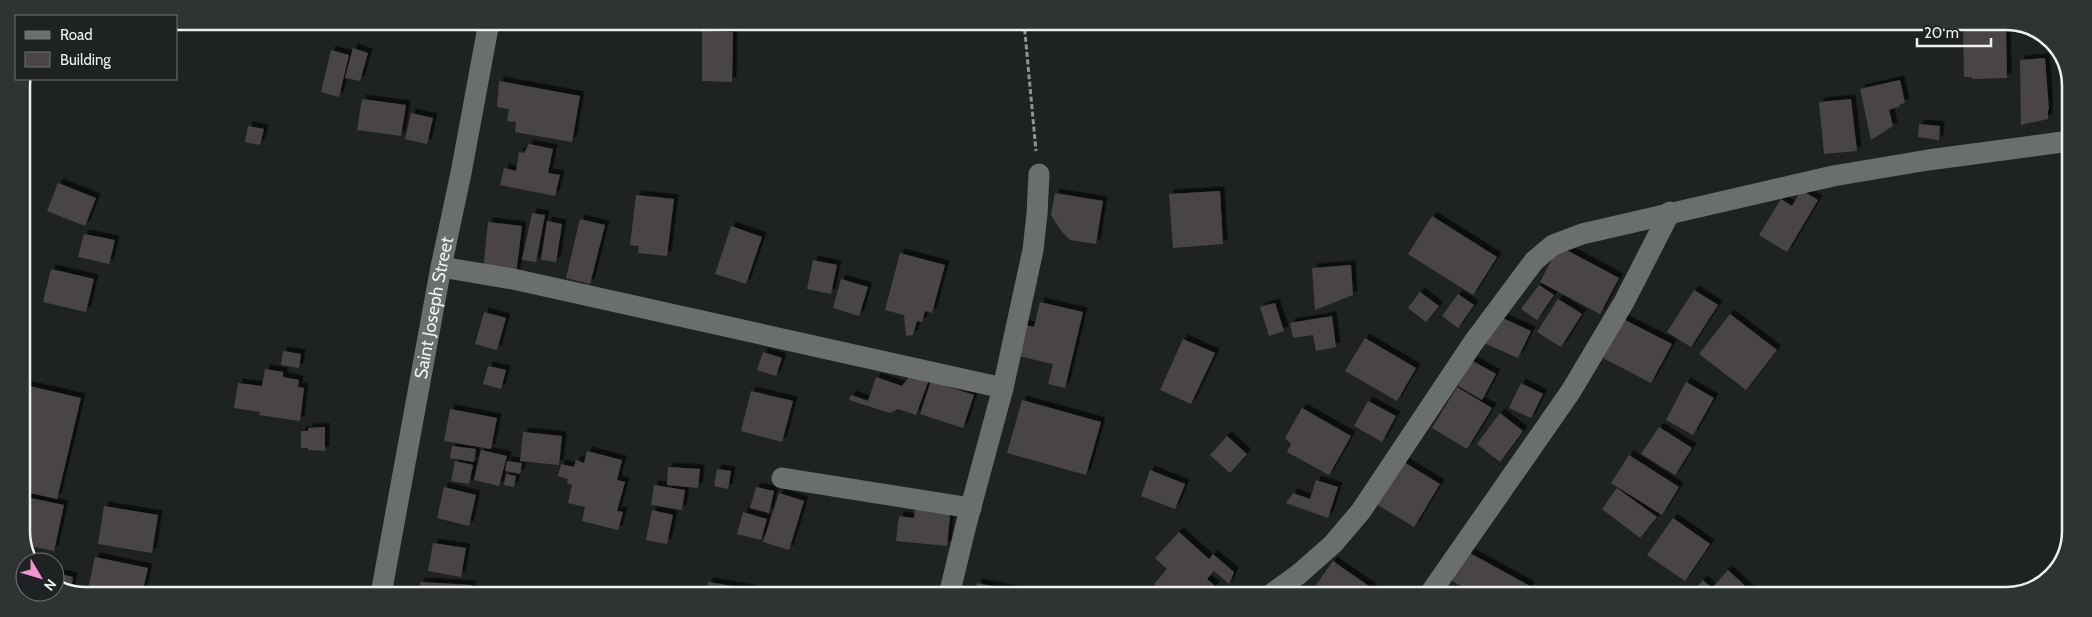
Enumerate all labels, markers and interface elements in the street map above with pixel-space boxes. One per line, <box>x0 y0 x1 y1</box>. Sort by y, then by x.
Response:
legend <box>15 15 178 80</box>
scale bar <box>1917 15 1991 47</box>
text: 20 m <box>1924 24 1959 42</box>
text: Road <box>60 26 93 44</box>
text: Building <box>60 51 111 69</box>
street label: Saint Joseph Street <box>410 235 458 381</box>
north arrow <box>15 552 65 602</box>
text: N <box>40 576 60 594</box>

